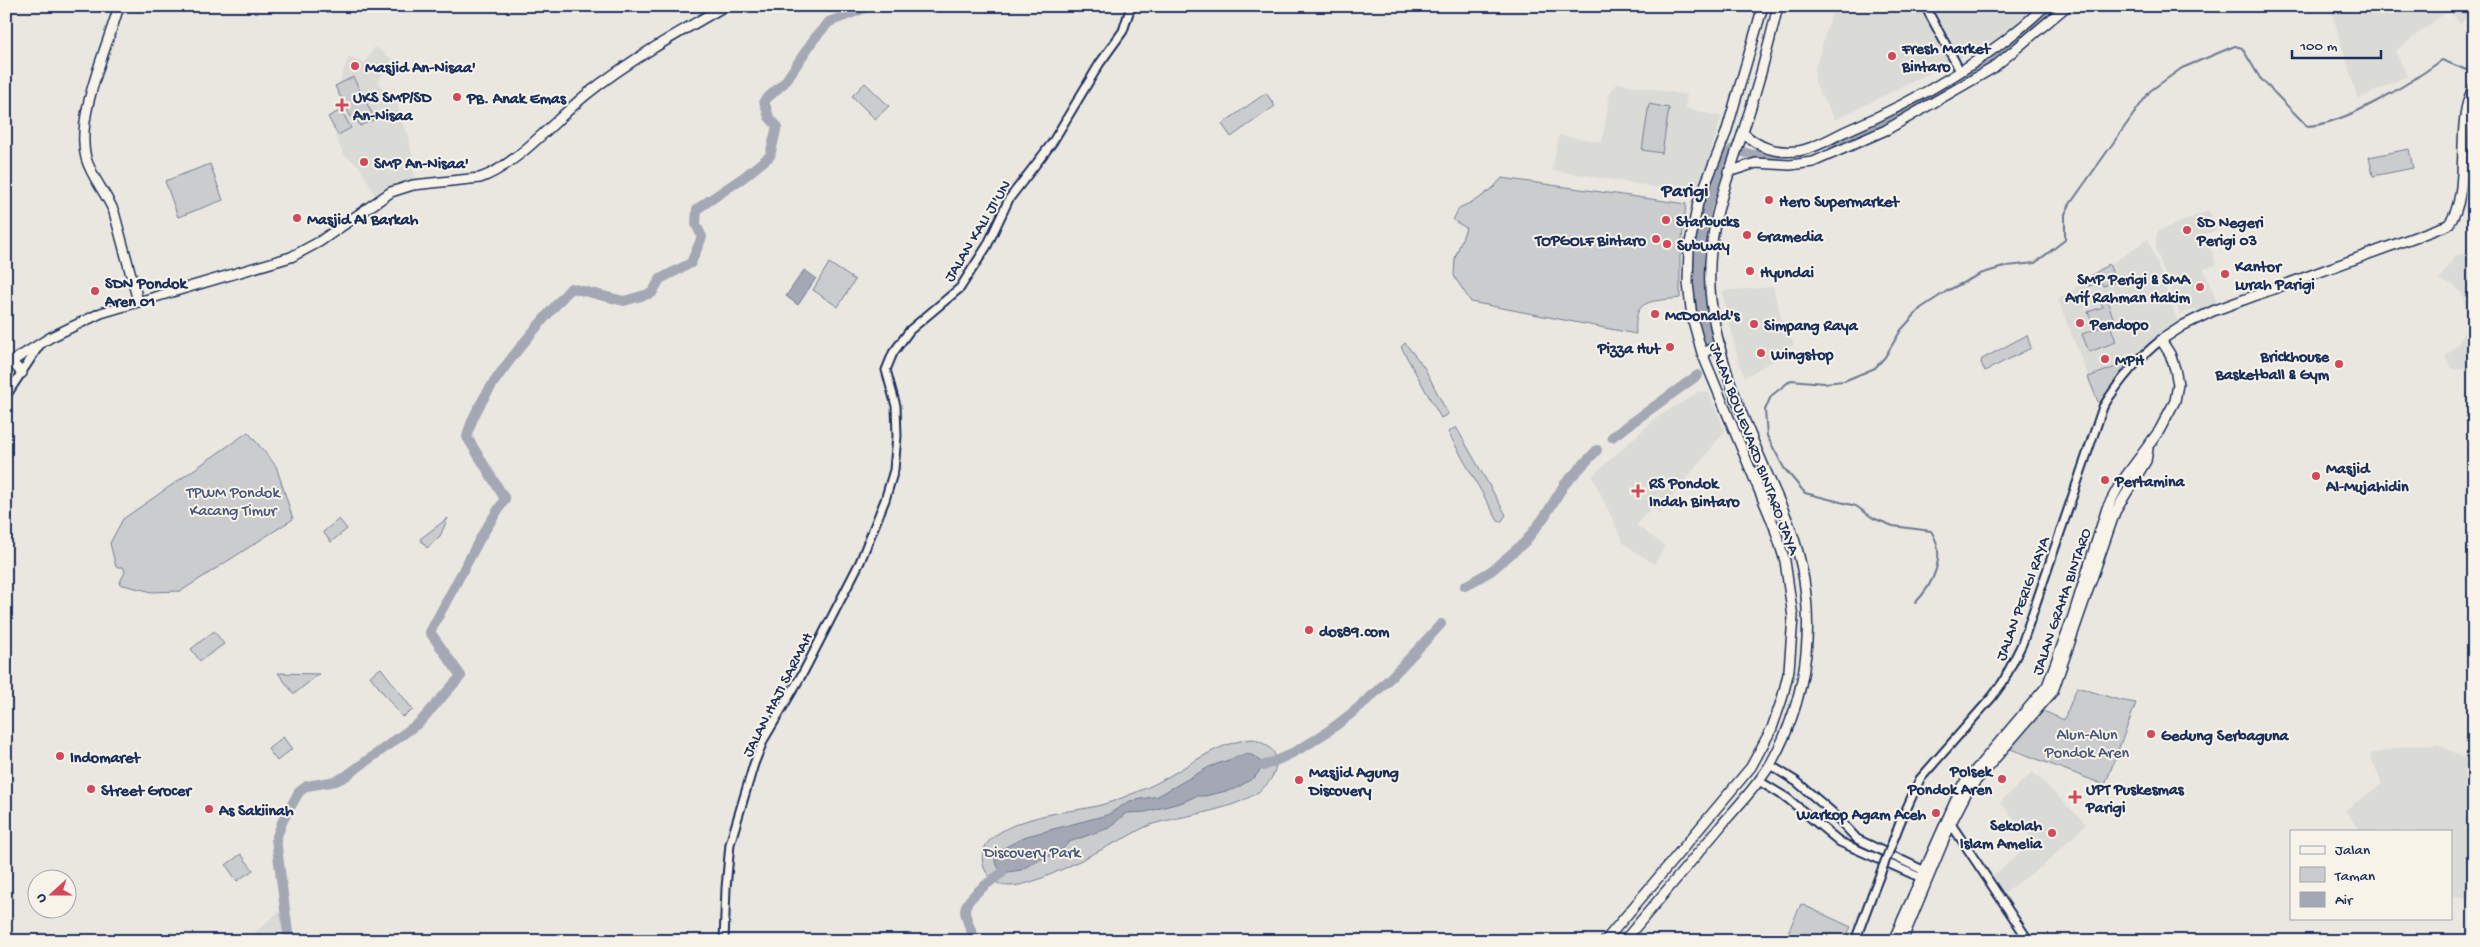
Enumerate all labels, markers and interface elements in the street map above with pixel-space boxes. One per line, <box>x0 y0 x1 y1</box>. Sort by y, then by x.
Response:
scale bar <box>2292 28 2381 60</box>
text: 100 m <box>2299 38 2338 56</box>
place label: Fresh Market Bintaro <box>1901 41 1991 78</box>
marker: Fresh Market Bintaro <box>1886 50 1898 62</box>
marker: Masjid An-Nisaa' <box>349 60 361 72</box>
place label: Masjid An-Nisaa' <box>365 60 476 79</box>
place label: UKS SMP/SD An-Nisaa <box>352 90 432 127</box>
marker: PB. Anak Emas <box>451 91 463 103</box>
place label: PB. Anak Emas <box>466 91 567 110</box>
marker: UKS SMP/SD An-Nisaa <box>335 98 349 112</box>
marker: SMP An-Nisaa' <box>358 156 370 168</box>
place label: SMP An-Nisaa' <box>374 156 469 175</box>
street label: JALAN KALI JI'UN <box>941 178 1017 286</box>
district label: Parigi <box>1661 181 1708 204</box>
marker: Hero Supermarket <box>1763 194 1775 206</box>
place label: Hero Supermarket <box>1779 194 1900 213</box>
marker: Masjid Al Barkah <box>291 212 303 224</box>
place label: Masjid Al Barkah <box>307 212 419 231</box>
marker: Starbucks <box>1660 214 1672 226</box>
place label: Starbucks <box>1676 214 1740 233</box>
place label: SD Negeri Perigi 03 <box>2196 215 2264 252</box>
marker: SD Negeri Perigi 03 <box>2181 224 2193 236</box>
marker: Gramedia <box>1741 229 1753 241</box>
place label: Gramedia <box>1757 229 1824 248</box>
place label: TOPGOLF Bintaro <box>1533 233 1647 252</box>
marker: TOPGOLF Bintaro <box>1650 233 1662 245</box>
marker: Subway <box>1661 238 1673 250</box>
place label: Subway <box>1677 238 1730 257</box>
place label: Kantor Lurah Parigi <box>2234 259 2315 296</box>
marker: Hyundai <box>1744 265 1756 277</box>
place label: Hyundai <box>1760 265 1814 284</box>
marker: Kantor Lurah Parigi <box>2219 268 2231 280</box>
place label: SMP Perigi & SMA Arif Rahman Hakim <box>2064 272 2192 309</box>
place label: SDN Pondok Aren 01 <box>104 276 189 313</box>
marker: SMP Perigi & SMA Arif Rahman Hakim <box>2194 281 2206 293</box>
marker: SDN Pondok Aren 01 <box>89 285 101 297</box>
marker: McDonald's <box>1649 308 1661 320</box>
place label: McDonald's <box>1665 308 1741 327</box>
marker: Pendopo <box>2074 317 2086 329</box>
place label: Pendopo <box>2089 317 2149 336</box>
marker: Simpang Raya <box>1748 318 1760 330</box>
place label: Simpang Raya <box>1764 318 1859 337</box>
street label: JALAN BOULEVARD BINTARO JAYA <box>1703 340 1803 560</box>
place label: Pizza Hut <box>1597 341 1661 360</box>
marker: Pizza Hut <box>1664 341 1676 353</box>
marker: Wingstop <box>1755 347 1767 359</box>
place label: Wingstop <box>1770 347 1834 366</box>
place label: Brickhouse Basketball & Gym <box>2214 349 2330 386</box>
marker: MPH <box>2099 353 2111 365</box>
place label: MPH <box>2115 353 2145 372</box>
marker: Brickhouse Basketball & Gym <box>2333 358 2345 370</box>
place label: Masjid Al-Mujahidin <box>2325 461 2409 498</box>
marker: Masjid Al-Mujahidin <box>2310 470 2322 482</box>
marker: Pertamina <box>2099 474 2111 486</box>
place label: Pertamina <box>2114 474 2186 493</box>
place label: RS Pondok Indah Bintaro <box>1648 476 1740 513</box>
marker: RS Pondok Indah Bintaro <box>1631 484 1645 498</box>
park label: TPWM Pondok Kacang Timur <box>185 485 281 522</box>
street label: JALAN GRAHA BINTARO <box>2029 526 2097 678</box>
street label: JALAN PERIGI RAYA <box>1993 533 2056 664</box>
marker: dos89.com <box>1303 624 1315 636</box>
place label: dos89.com <box>1319 624 1390 643</box>
street label: JALAN HAJI SARMAH <box>740 629 819 761</box>
park label: Alun-Alun Pondok Aren <box>2044 727 2130 764</box>
marker: Gedung Serbaguna <box>2145 728 2157 740</box>
place label: Gedung Serbaguna <box>2161 728 2290 747</box>
marker: Indomaret <box>54 750 66 762</box>
place label: Indomaret <box>70 750 141 769</box>
place label: Polsek Pondok Aren <box>1907 764 1994 801</box>
place label: Masjid Agung Discovery <box>1307 765 1399 802</box>
marker: Polsek Pondok Aren <box>1996 773 2008 785</box>
marker: Masjid Agung Discovery <box>1293 774 1305 786</box>
place label: UPT Puskesmas Parigi <box>2085 782 2185 819</box>
marker: Street Grocer <box>85 783 97 795</box>
place label: Street Grocer <box>101 783 193 802</box>
marker: UPT Puskesmas Parigi <box>2068 790 2082 804</box>
marker: As Sakiinah <box>203 803 215 815</box>
place label: As Sakiinah <box>218 803 294 822</box>
place label: Warkop Agam Aceh <box>1795 807 1926 826</box>
marker: Warkop Agam Aceh <box>1930 807 1942 819</box>
place label: Sekolah Islam Amelia <box>1960 818 2043 855</box>
marker: Sekolah Islam Amelia <box>2046 827 2058 839</box>
legend <box>2290 830 2452 920</box>
text: Jalan <box>2335 842 2370 860</box>
park label: Discovery Park <box>983 845 1082 864</box>
text: Taman <box>2334 868 2375 886</box>
north arrow <box>28 870 78 920</box>
text: U <box>33 891 52 905</box>
text: Air <box>2335 892 2354 910</box>

